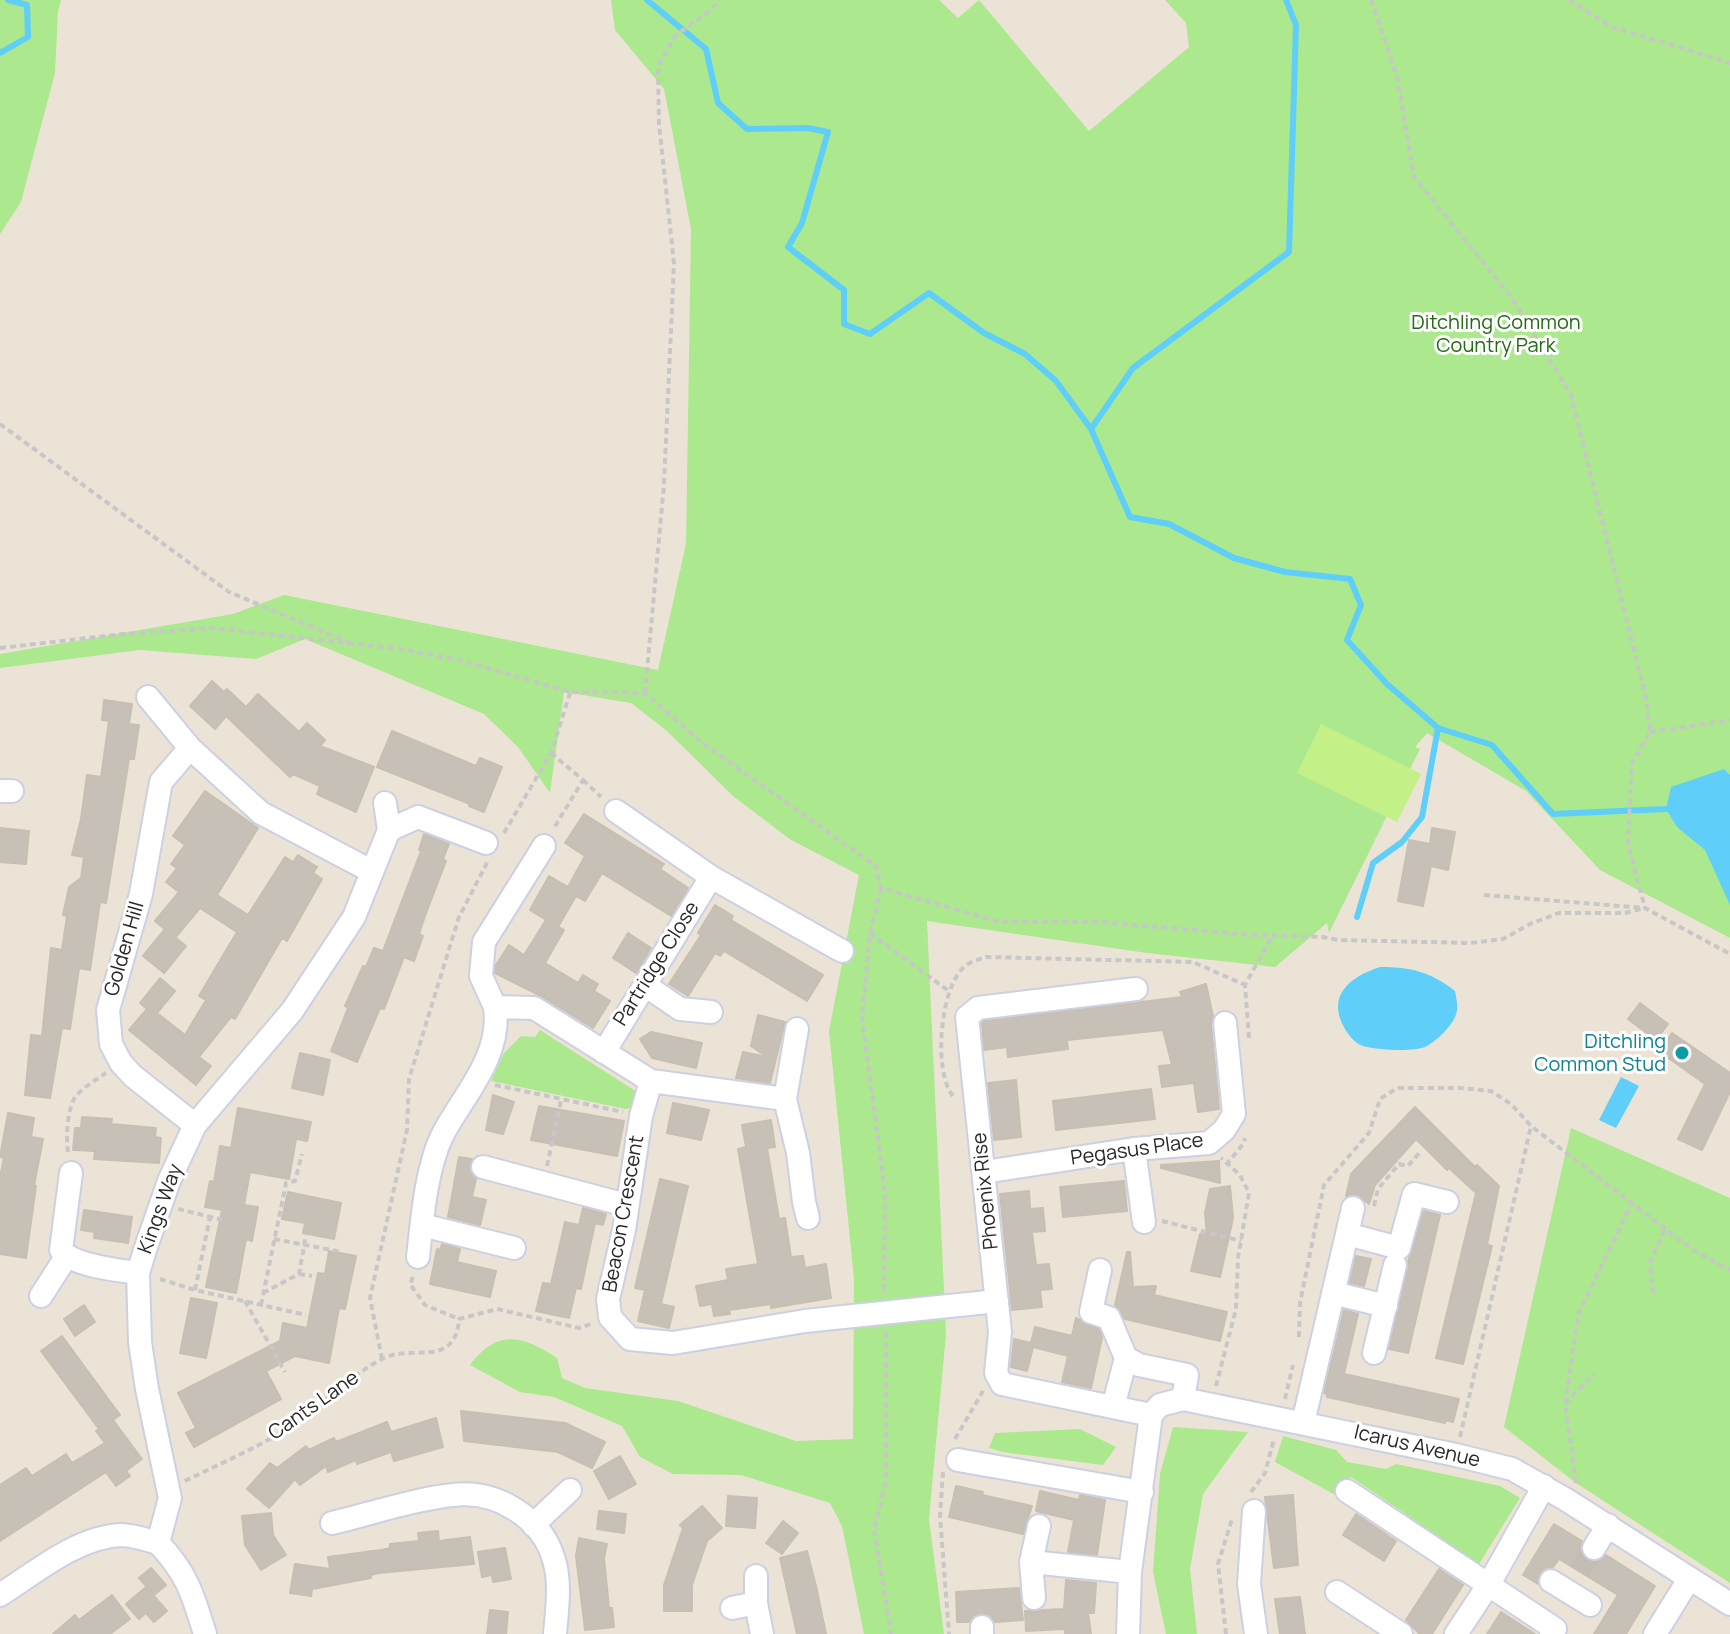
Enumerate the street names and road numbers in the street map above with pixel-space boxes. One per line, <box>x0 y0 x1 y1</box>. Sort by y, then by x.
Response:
street label: Partridge Close <box>609 897 705 1031</box>
street label: Golden Hill <box>100 899 150 999</box>
street label: Pegasus Place <box>1069 1129 1205 1171</box>
street label: Phoenix Rise <box>968 1131 1004 1251</box>
street label: Beacon Crescent <box>598 1134 650 1294</box>
street label: Kings Way <box>134 1161 188 1257</box>
street label: Cants Lane <box>264 1366 364 1446</box>
street label: Icarus Avenue <box>1352 1421 1482 1473</box>

